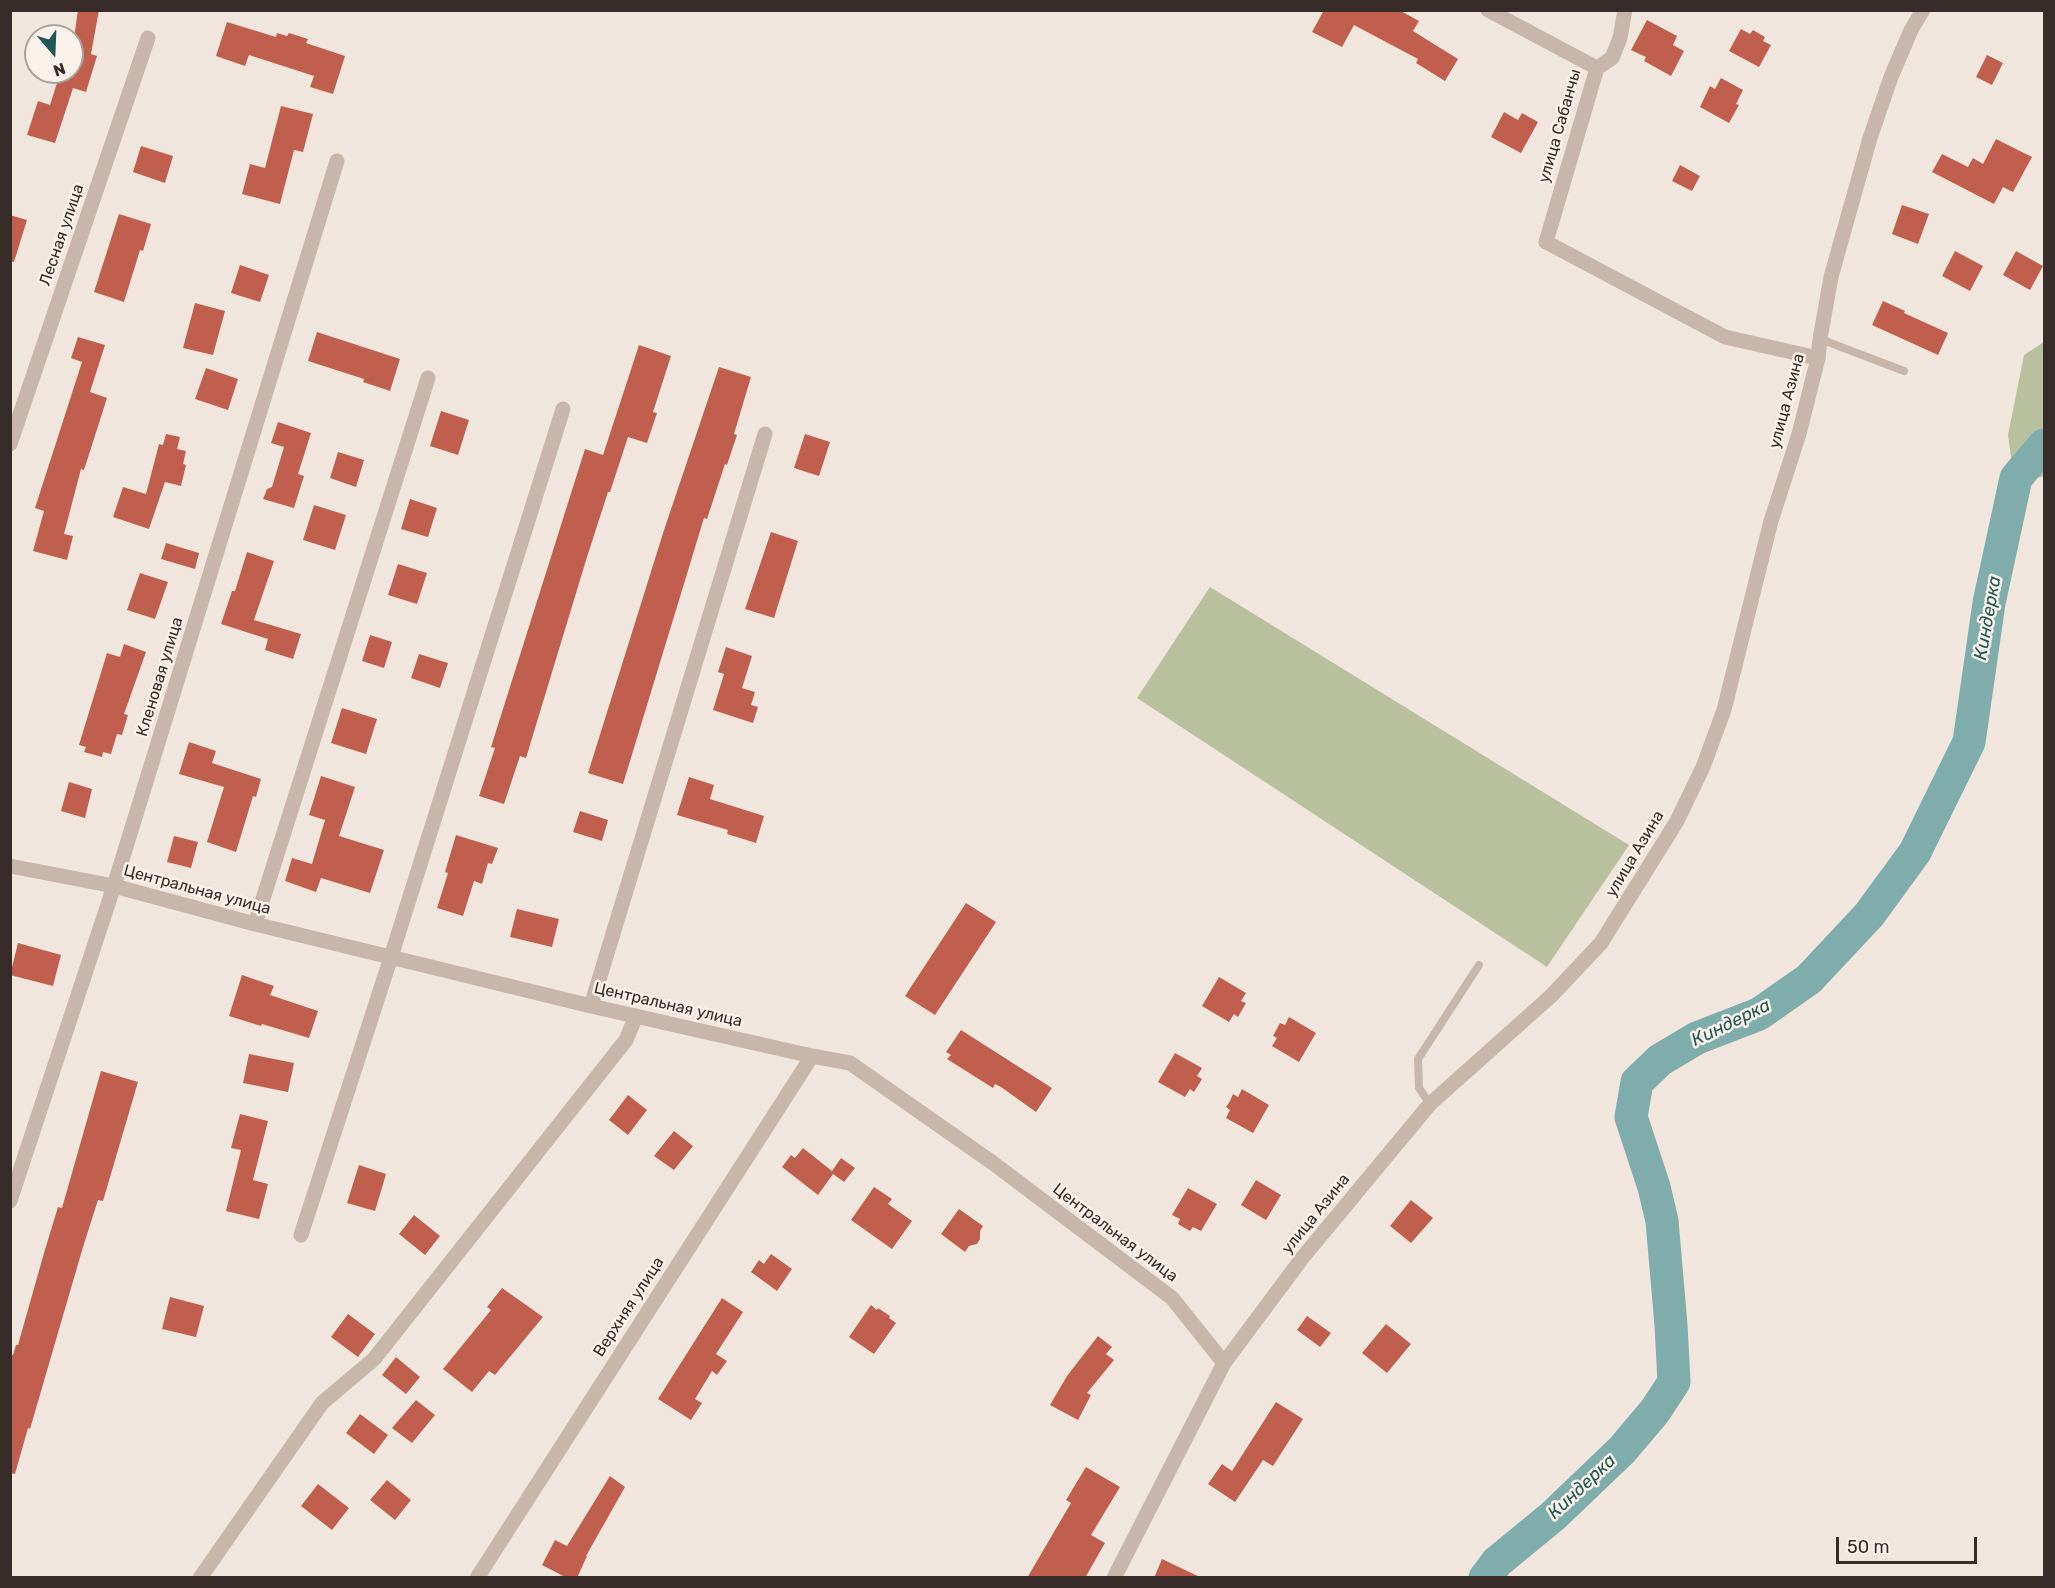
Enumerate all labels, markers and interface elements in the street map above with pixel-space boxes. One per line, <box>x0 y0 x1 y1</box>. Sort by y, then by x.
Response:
north arrow <box>24 24 84 84</box>
text: N <box>51 59 68 80</box>
street label: улица Сабанчы <box>1535 67 1585 185</box>
street label: Лесная улица <box>36 182 88 288</box>
street label: улица Азина <box>1765 352 1809 450</box>
water label: Киндерка <box>1970 574 2006 662</box>
street label: Кленовая улица <box>133 615 187 739</box>
street label: улица Азина <box>1602 807 1668 901</box>
street label: Центральная улица <box>121 861 273 919</box>
street label: Центральная улица <box>592 979 744 1031</box>
water label: Киндерка <box>1688 995 1774 1051</box>
street label: улица Азина <box>1278 1170 1354 1258</box>
street label: Центральная улица <box>1049 1180 1181 1286</box>
street label: Верхняя улица <box>590 1254 668 1360</box>
water label: Киндерка <box>1544 1450 1620 1524</box>
scale bar <box>1839 1525 1980 1563</box>
text: 50 m <box>1847 1536 1890 1558</box>

